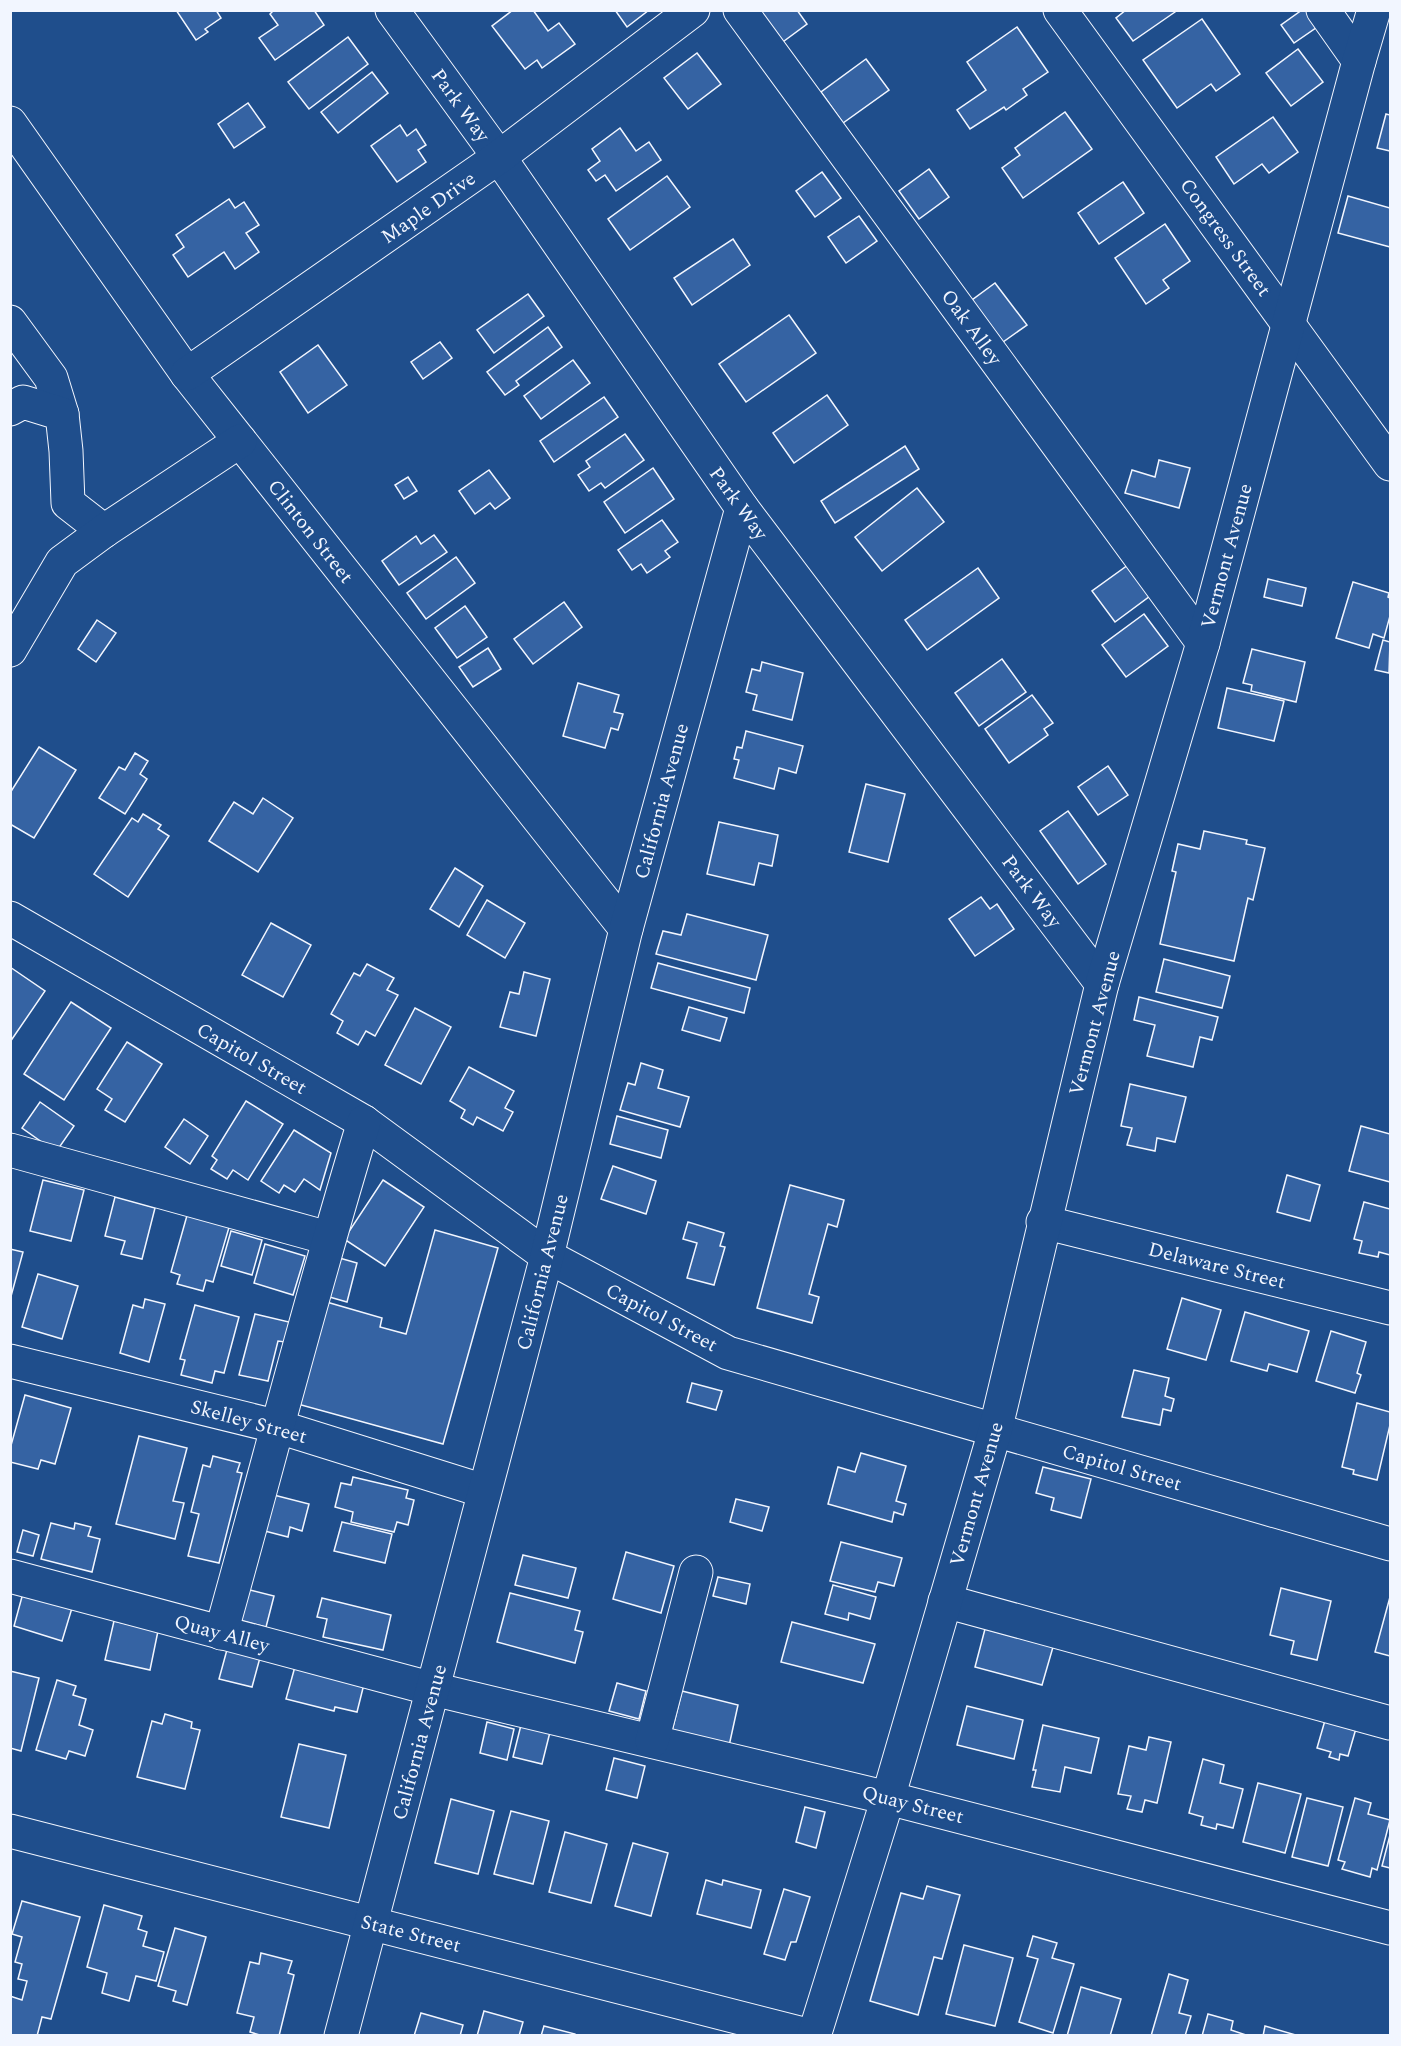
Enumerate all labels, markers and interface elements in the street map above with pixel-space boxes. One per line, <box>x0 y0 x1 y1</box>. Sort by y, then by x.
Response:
street label: Park Way <box>423 62 498 150</box>
street label: Maple Drive <box>375 164 482 252</box>
street label: Congress Street <box>1172 172 1278 303</box>
street label: Oak Alley <box>933 283 1010 373</box>
street label: Park Way <box>701 460 776 548</box>
street label: Clinton Street <box>260 473 361 590</box>
street label: Vermont Avenue <box>1193 480 1261 632</box>
street label: California Avenue <box>627 720 697 883</box>
street label: Park Way <box>994 849 1070 936</box>
street label: Vermont Avenue <box>1061 947 1129 1099</box>
street label: Capitol Street <box>191 1015 312 1103</box>
street label: California Avenue <box>509 1191 577 1354</box>
street label: Delaware Street <box>1145 1234 1289 1298</box>
street label: Capitol Street <box>600 1276 723 1360</box>
street label: Skelley Street <box>187 1392 310 1452</box>
street label: Vermont Avenue <box>942 1418 1012 1570</box>
street label: Capitol Street <box>1058 1437 1185 1499</box>
street label: Quay Alley <box>171 1607 274 1661</box>
street label: California Avenue <box>385 1661 455 1824</box>
street label: Quay Street <box>859 1778 967 1832</box>
street label: State Street <box>358 1907 464 1961</box>

